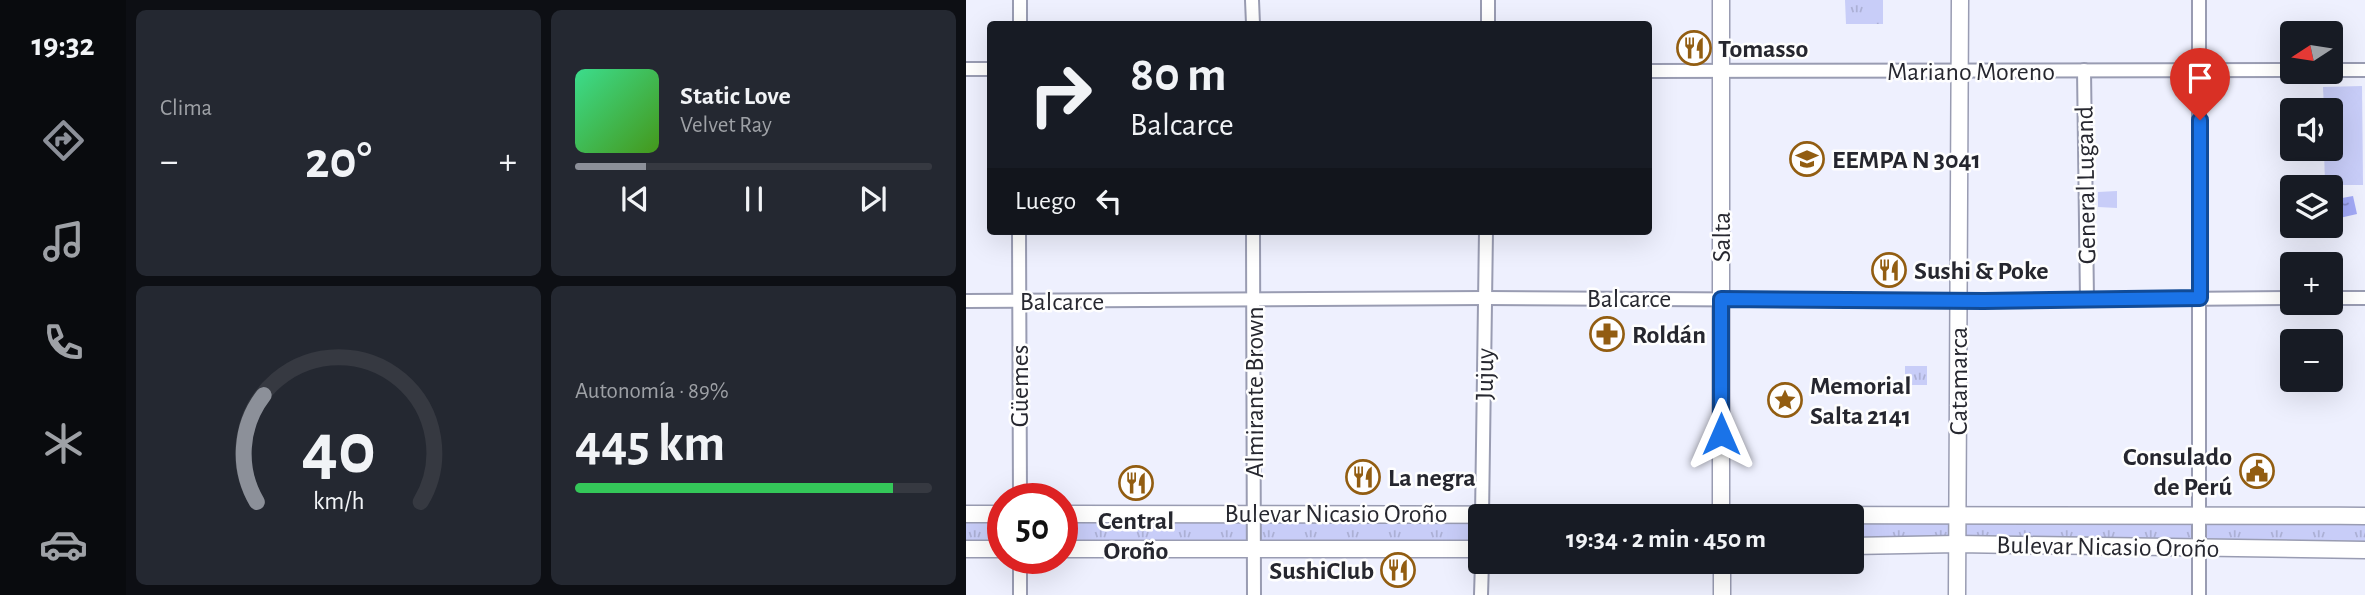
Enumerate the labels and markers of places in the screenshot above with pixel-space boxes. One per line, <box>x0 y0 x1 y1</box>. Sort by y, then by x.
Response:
restaurant icon: Tomasso <box>1675 29 1713 67</box>
place label: Tomasso <box>1718 36 1809 62</box>
pin <box>2170 48 2230 120</box>
school or university icon: EEMPA N 3041 <box>1788 140 1826 178</box>
place label: EEMPA N 3041 <box>1832 147 1981 173</box>
restaurant icon: Sushi & Poke <box>1870 251 1908 289</box>
place label: Sushi & Poke <box>1914 258 2049 284</box>
pharmacy icon: Roldán <box>1588 315 1626 353</box>
place label: Roldán <box>1632 322 1706 348</box>
place label: Memorial Salta 2141 <box>1810 373 1911 429</box>
place icon: Memorial Salta 2141 <box>1766 381 1804 419</box>
place label: Consulado de Perú <box>2123 444 2232 500</box>
public building icon: Consulado de Perú <box>2238 452 2276 490</box>
restaurant icon: La negra <box>1344 458 1382 496</box>
restaurant icon: Central Oroño <box>1117 464 1155 502</box>
place label: La negra <box>1388 465 1476 491</box>
place label: Central Oroño <box>1098 508 1174 564</box>
restaurant icon: SushiClub <box>1379 551 1417 589</box>
place label: SushiClub <box>1269 558 1374 584</box>

